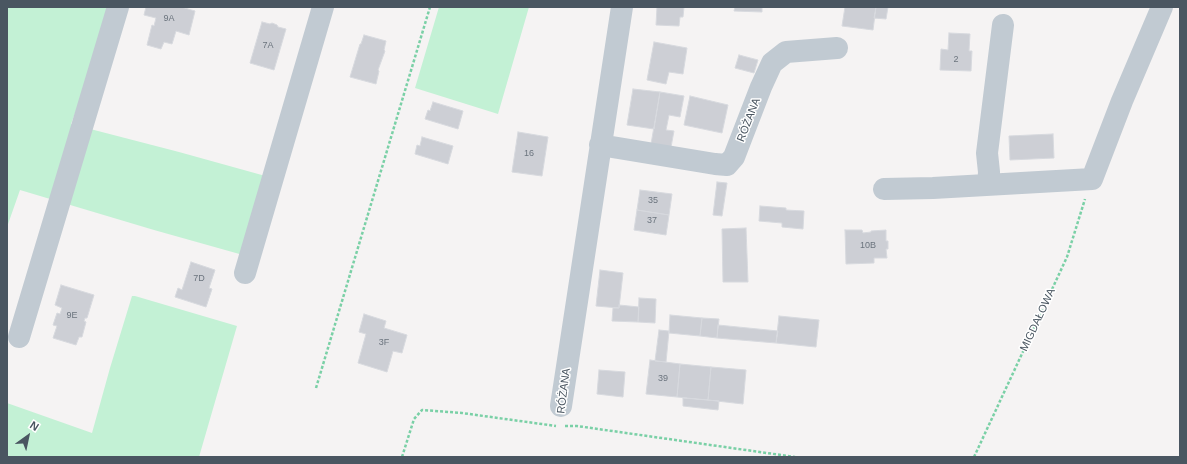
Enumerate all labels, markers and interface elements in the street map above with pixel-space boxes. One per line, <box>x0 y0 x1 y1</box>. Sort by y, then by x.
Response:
house number: 9A <box>163 14 175 24</box>
house number: 7A <box>262 41 274 51</box>
house number: 2 <box>953 55 959 65</box>
street label: RÓŻANA <box>735 96 763 144</box>
house number: 16 <box>524 149 534 159</box>
house number: 35 <box>648 196 658 206</box>
house number: 37 <box>647 216 657 226</box>
house number: 10B <box>860 241 876 251</box>
house number: 7D <box>193 274 205 284</box>
street label: MIGDAŁOWA <box>1018 286 1058 354</box>
house number: 9E <box>66 311 78 321</box>
house number: 3F <box>379 338 389 348</box>
street label: RÓŻANA <box>555 367 573 415</box>
house number: 39 <box>658 374 668 384</box>
north arrow <box>8 416 48 456</box>
text: N <box>28 419 41 433</box>

